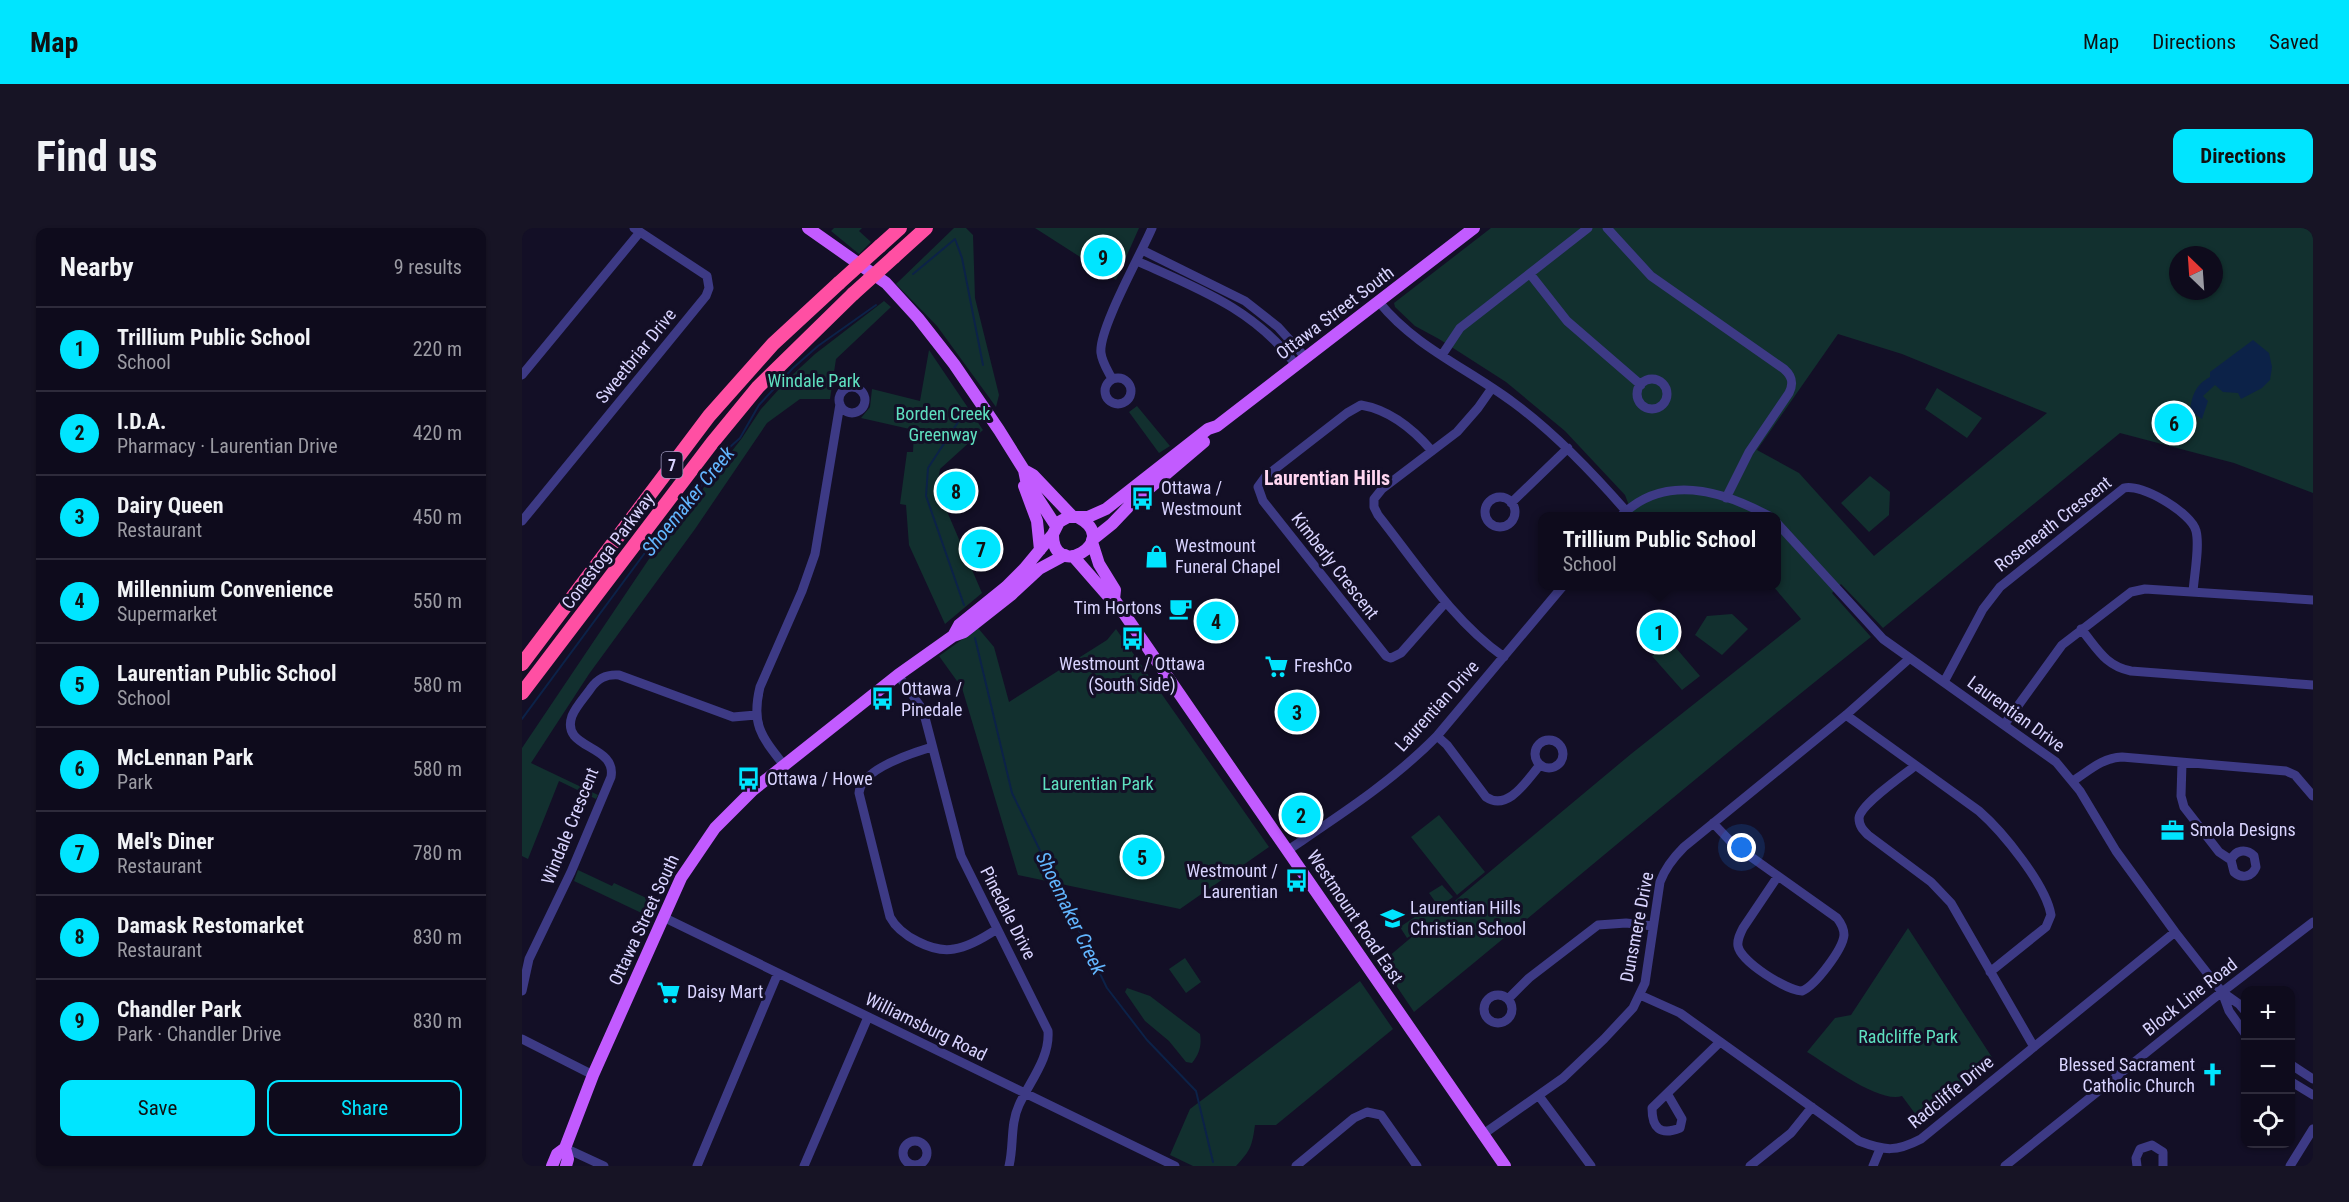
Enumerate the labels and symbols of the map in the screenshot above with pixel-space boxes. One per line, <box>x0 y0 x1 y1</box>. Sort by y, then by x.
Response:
pin: 9 <box>1084 234 1122 279</box>
north arrow <box>2169 246 2223 300</box>
street label: Ottawa Street South <box>1272 262 1398 364</box>
street label: Sweetbriar Drive <box>591 304 680 407</box>
park label: Windale Park <box>768 370 860 391</box>
pin: 6 <box>2154 400 2194 446</box>
park label: Borden Creek Greenway <box>896 403 990 445</box>
water label: Shoemaker Creek <box>637 440 740 561</box>
road number: 7 <box>662 452 682 478</box>
district label: Laurentian Hills <box>1264 466 1390 490</box>
pin: 8 <box>936 468 976 514</box>
street label: Roseneath Crescent <box>1990 472 2115 576</box>
place label: Ottawa / Westmount <box>1161 477 1242 519</box>
bus stop icon: Ottawa / Westmount <box>1130 485 1156 511</box>
street label: Conestoga Parkway <box>557 488 658 613</box>
street label: Kimberly Crescent <box>1287 508 1383 623</box>
pin: 7 <box>962 526 1000 572</box>
place label: Westmount Funeral Chapel <box>1175 535 1280 577</box>
shop icon: Westmount Funeral Chapel <box>1144 543 1170 569</box>
cafe icon: Tim Hortons <box>1167 595 1193 621</box>
place label: Tim Hortons <box>1074 597 1162 618</box>
pin: 4 <box>1196 598 1236 644</box>
pin: 1 <box>1640 610 1678 654</box>
bus stop icon: Westmount / Ottawa (South Side) <box>1119 625 1145 651</box>
place label: Westmount / Ottawa (South Side) <box>1059 653 1205 696</box>
supermarket icon: FreshCo <box>1263 653 1289 679</box>
place label: FreshCo <box>1294 655 1352 676</box>
street label: Laurentian Drive <box>1390 656 1483 755</box>
street label: Laurentian Drive <box>1964 671 2069 756</box>
place label: Ottawa / Pinedale <box>901 678 963 720</box>
bus stop icon: Ottawa / Pinedale <box>870 686 896 712</box>
pin: 3 <box>1278 690 1316 734</box>
street label: Windale Crescent <box>537 764 602 887</box>
bus stop icon: Ottawa / Howe <box>736 766 762 792</box>
place label: Ottawa / Howe <box>767 768 873 789</box>
park label: Laurentian Park <box>1042 773 1154 794</box>
pin: 2 <box>1282 792 1320 838</box>
office icon: Smola Designs <box>2159 817 2185 843</box>
place label: Smola Designs <box>2190 819 2296 840</box>
your location <box>1727 833 1756 862</box>
pin: 5 <box>1122 834 1162 880</box>
street label: Westmount Road East <box>1303 846 1408 987</box>
water label: Shoemaker Creek <box>1031 848 1112 980</box>
street label: Ottawa Street South <box>604 851 683 989</box>
place label: Westmount / Laurentian <box>1186 860 1278 902</box>
street label: Pinedale Drive <box>976 863 1041 963</box>
bus stop icon: Westmount / Laurentian <box>1283 868 1309 894</box>
street label: Dunsmere Drive <box>1616 870 1657 984</box>
place label: Laurentian Hills Christian School <box>1410 897 1526 939</box>
school or university icon: Laurentian Hills Christian School <box>1379 905 1405 931</box>
street label: Block Line Road <box>2138 953 2241 1040</box>
supermarket icon: Daisy Mart <box>656 979 682 1005</box>
place label: Daisy Mart <box>687 981 763 1002</box>
street label: Williamsburg Road <box>862 988 990 1065</box>
park label: Radcliffe Park <box>1858 1026 1958 1047</box>
street label: Radcliffe Drive <box>1904 1051 1997 1132</box>
place label: Blessed Sacrament Catholic Church <box>2059 1054 2195 1096</box>
church icon: Blessed Sacrament Catholic Church <box>2200 1062 2226 1088</box>

